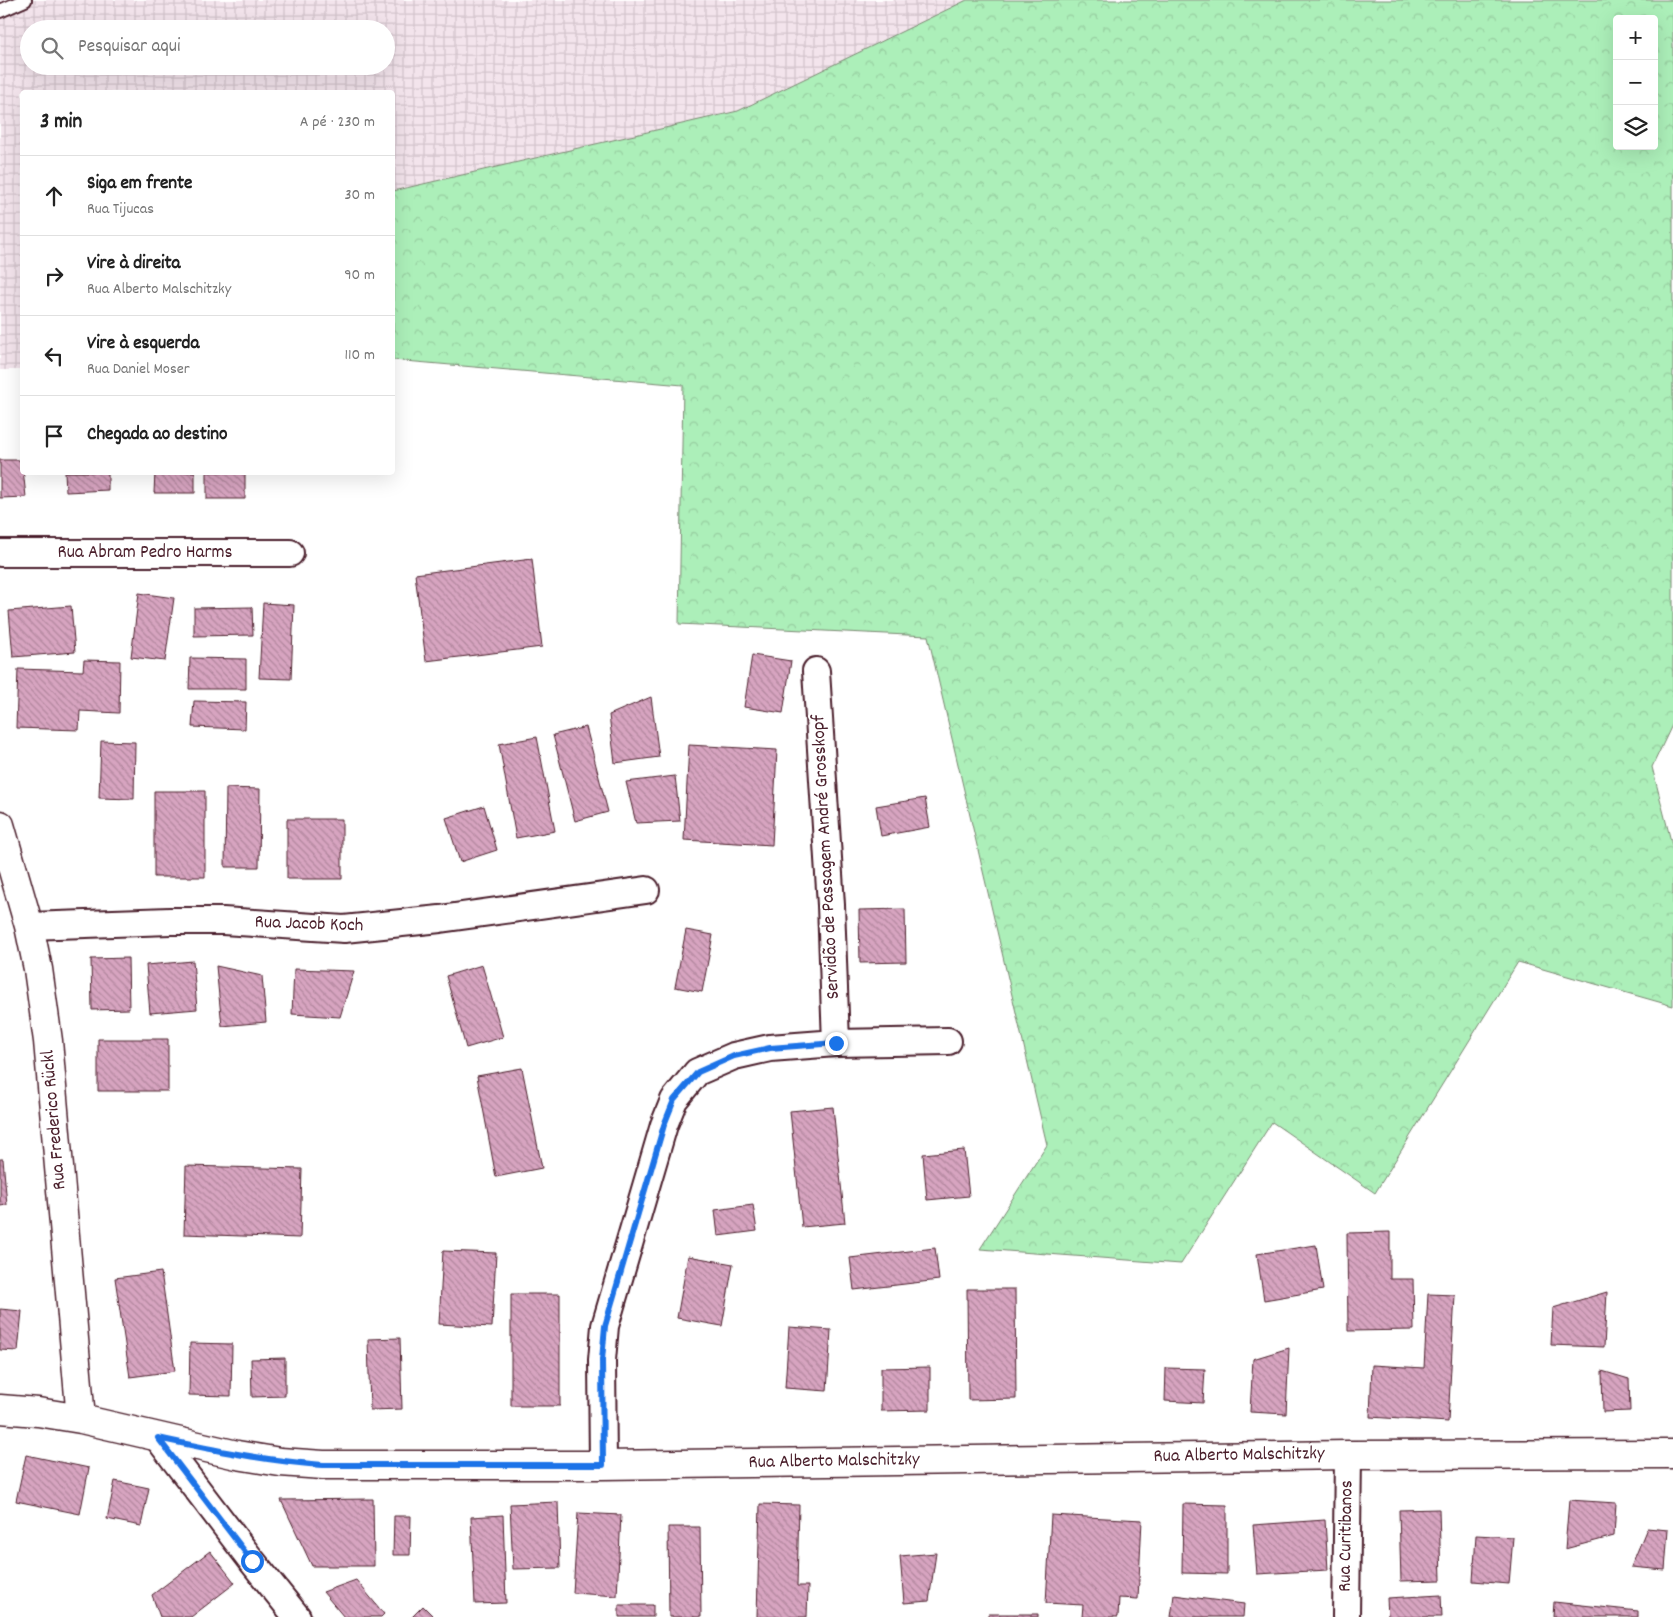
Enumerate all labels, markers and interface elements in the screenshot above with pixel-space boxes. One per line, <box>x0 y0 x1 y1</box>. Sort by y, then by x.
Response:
map controls <box>1613 15 1658 150</box>
button: + <box>1613 15 1658 60</box>
search box <box>20 20 395 75</box>
icon: search <box>38 34 66 62</box>
text: Pesquisar aqui <box>78 34 180 61</box>
button: − <box>1613 60 1658 105</box>
button: layers <box>1613 105 1658 150</box>
text: 3 min <box>40 108 82 138</box>
text: A pé · 230 m <box>300 111 375 134</box>
text: Siga em frente <box>87 171 192 198</box>
icon: ahead <box>40 182 68 210</box>
text: 30 m <box>345 184 375 207</box>
text: Rua Tijucas <box>87 198 154 221</box>
text: Vire à direita <box>87 251 180 278</box>
icon: right <box>40 262 68 290</box>
text: 90 m <box>344 264 375 287</box>
text: Rua Alberto Malschitzky <box>87 278 231 301</box>
text: Vire à esquerda <box>87 331 199 358</box>
icon: left <box>40 342 68 370</box>
text: 110 m <box>345 344 375 367</box>
text: Rua Daniel Moser <box>87 358 190 381</box>
icon: arrive <box>40 422 68 450</box>
text: Chegada ao destino <box>87 422 228 449</box>
street label: Rua Abram Pedro Harms <box>57 540 233 567</box>
street label: Servidão de Passagem André Grosskopf <box>806 713 848 1000</box>
street label: Rua Jacob Koch <box>254 910 364 940</box>
route end <box>825 1032 848 1055</box>
street label: Rua Frederico Rückl <box>35 1049 75 1191</box>
street label: Rua Alberto Malschitzky <box>1153 1441 1325 1471</box>
street label: Rua Alberto Malschitzky <box>748 1447 920 1477</box>
street label: Rua Curitibanos <box>1333 1480 1361 1592</box>
route start <box>241 1550 264 1573</box>

